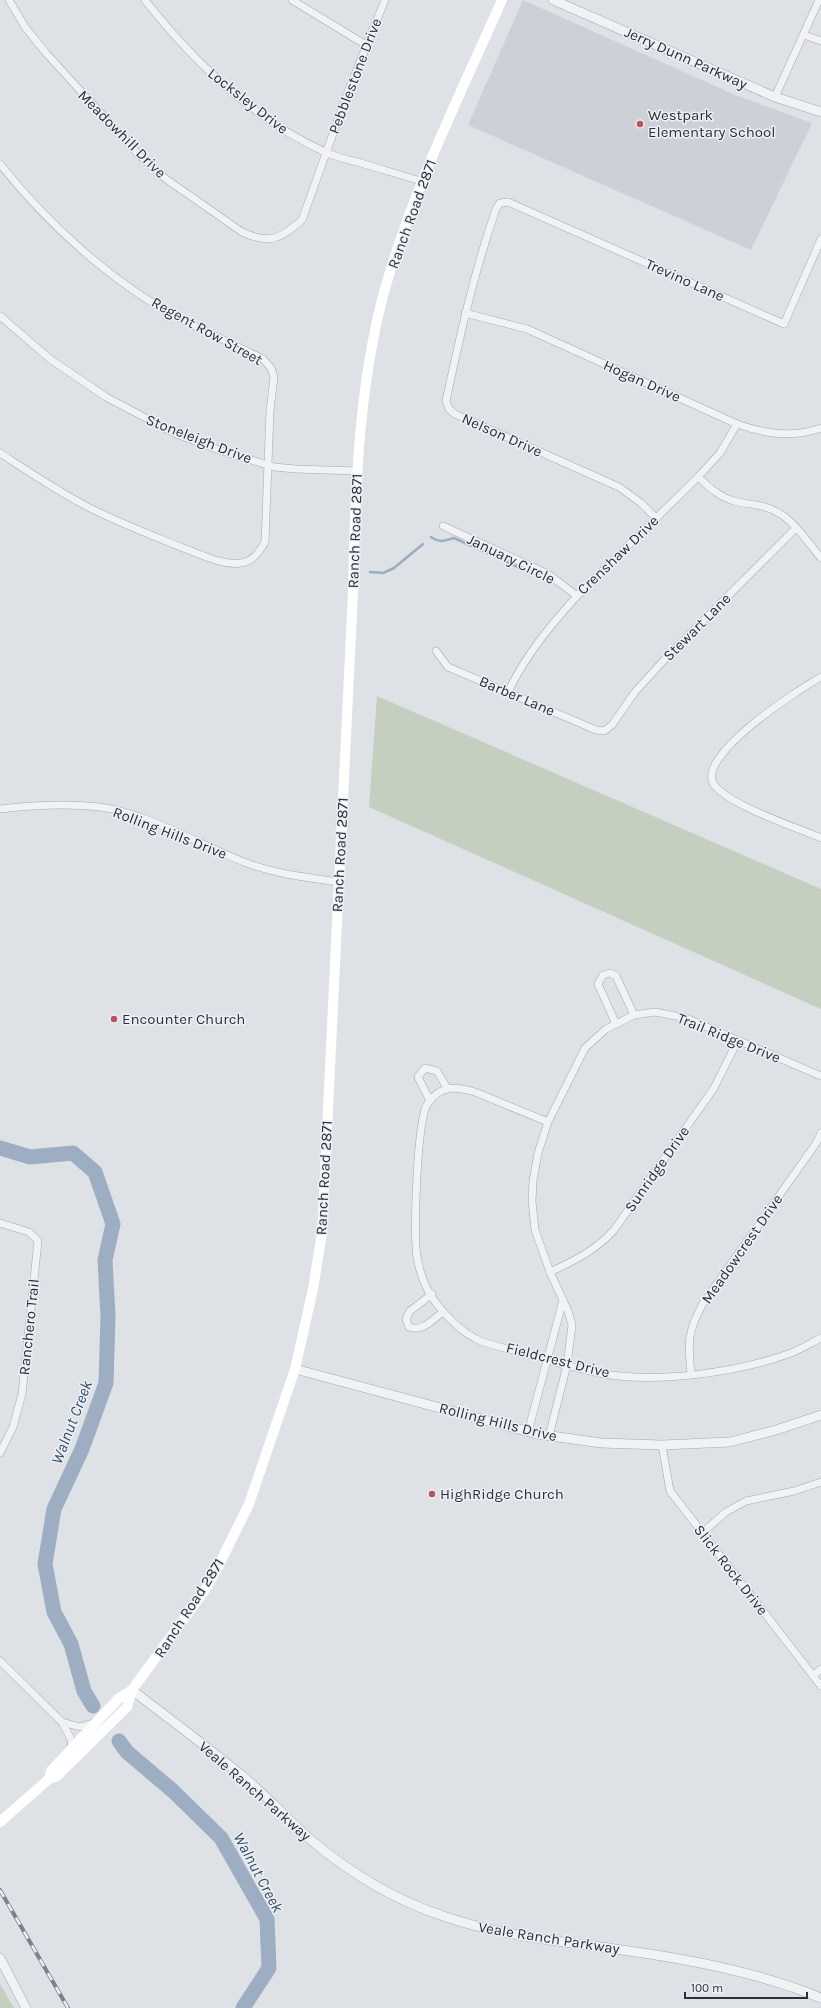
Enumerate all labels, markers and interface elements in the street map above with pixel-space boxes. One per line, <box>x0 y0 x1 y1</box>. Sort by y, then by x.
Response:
street label: Pebblestone Drive <box>325 15 385 137</box>
street label: Jerry Dunn Parkway <box>622 23 750 93</box>
street label: Locksley Drive <box>204 64 292 138</box>
street label: Meadowhill Drive <box>74 86 170 182</box>
place label: Westpark Elementary School <box>648 106 775 141</box>
marker: Westpark Elementary School <box>635 119 645 129</box>
street label: Ranch Road 2871 <box>384 157 440 271</box>
street label: Trevino Lane <box>643 255 727 305</box>
street label: Regent Row Street <box>148 293 266 369</box>
street label: Hogan Drive <box>601 356 683 406</box>
street label: Nelson Drive <box>459 409 545 461</box>
street label: Stoneleigh Drive <box>143 411 255 467</box>
street label: Ranch Road 2871 <box>344 473 366 589</box>
street label: Crenshaw Drive <box>574 512 662 598</box>
street label: January Circle <box>464 530 558 588</box>
street label: Stewart Lane <box>659 589 735 665</box>
street label: Barber Lane <box>476 672 558 720</box>
street label: Ranch Road 2871 <box>328 797 352 913</box>
street label: Rolling Hills Drive <box>110 803 230 863</box>
street label: Trail Ridge Drive <box>675 1009 783 1067</box>
place label: Encounter Church <box>122 1010 245 1028</box>
marker: Encounter Church <box>109 1014 119 1024</box>
street label: Ranch Road 2871 <box>312 1120 336 1236</box>
street label: Sunridge Drive <box>621 1123 693 1215</box>
street label: Meadowcrest Drive <box>697 1191 787 1307</box>
street label: Ranchero Trail <box>15 1278 43 1376</box>
street label: Fieldcrest Drive <box>504 1338 612 1382</box>
water label: Walnut Creek <box>47 1377 96 1467</box>
street label: Rolling Hills Drive <box>437 1399 559 1445</box>
place label: HighRidge Church <box>440 1485 564 1503</box>
marker: HighRidge Church <box>427 1489 437 1499</box>
street label: Slick Rock Drive <box>690 1521 772 1619</box>
street label: Ranch Road 2871 <box>150 1555 228 1661</box>
street label: Veale Ranch Parkway <box>195 1737 315 1845</box>
water label: Walnut Creek <box>230 1829 288 1916</box>
street label: Veale Ranch Parkway <box>477 1918 621 1958</box>
scale bar <box>685 1974 807 2000</box>
text: 100 m <box>691 1981 723 1995</box>

